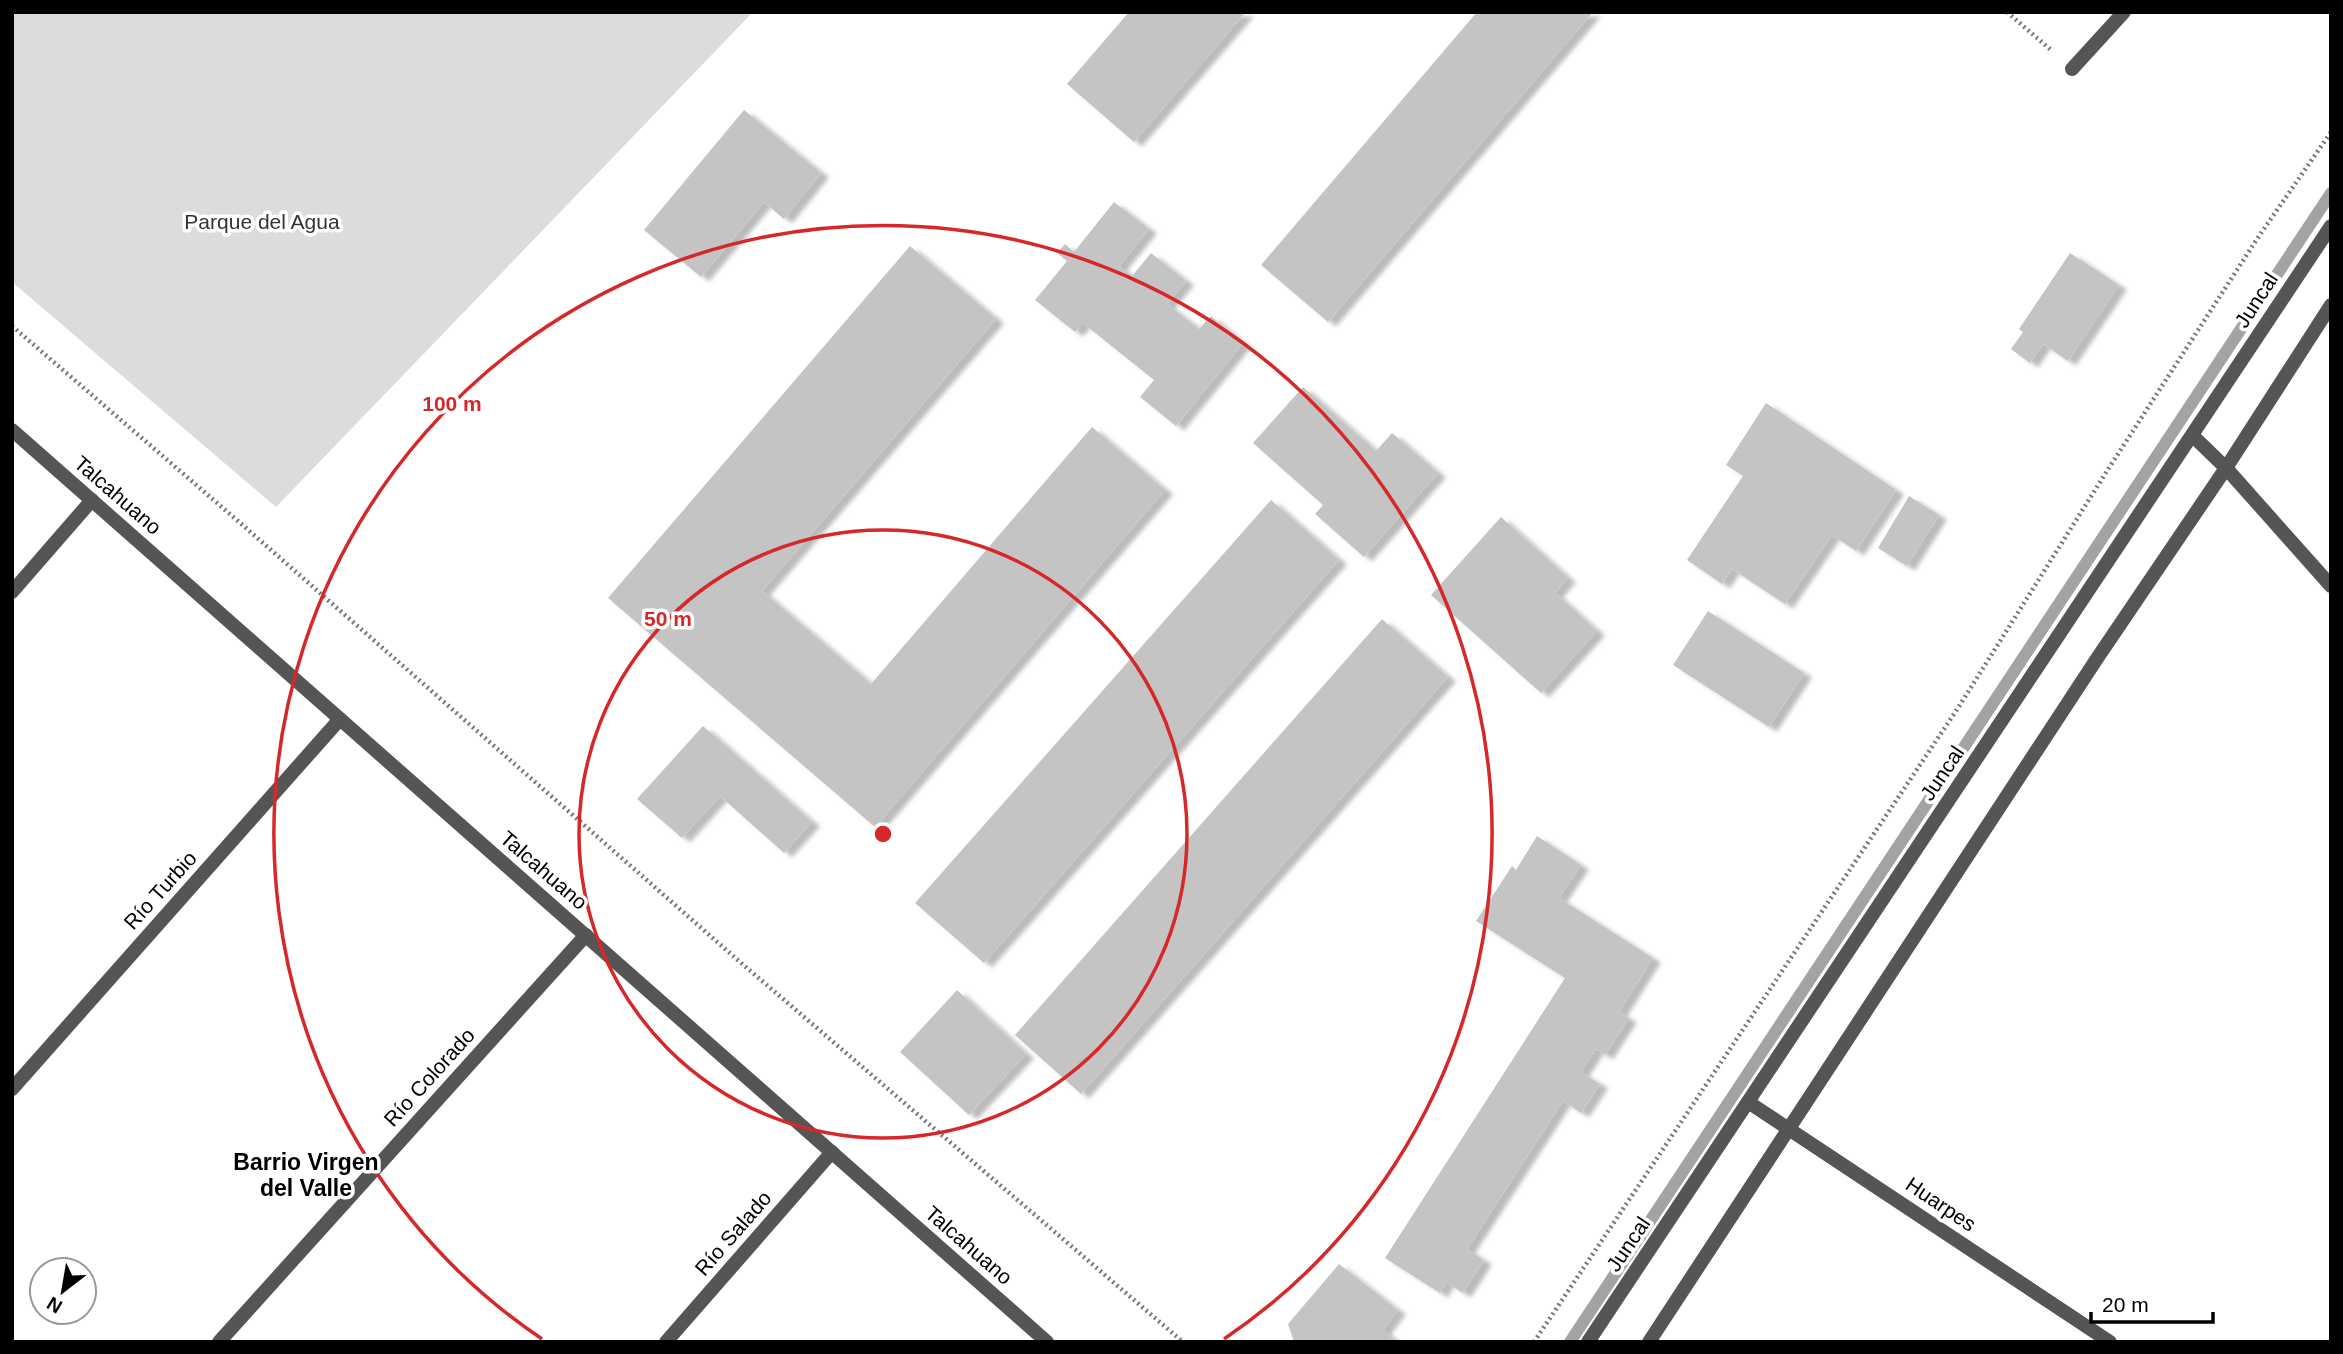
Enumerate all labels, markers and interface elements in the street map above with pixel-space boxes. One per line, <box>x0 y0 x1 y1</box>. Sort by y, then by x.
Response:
park label: Parque del Agua <box>184 210 340 233</box>
street label: Juncal <box>2230 268 2282 332</box>
text: 100 m <box>422 392 482 415</box>
street label: Talcahuano <box>70 451 166 539</box>
text: 50 m <box>644 607 692 630</box>
street label: Juncal <box>1915 741 1969 805</box>
centre of rings <box>871 822 895 846</box>
street label: Talcahuano <box>496 826 592 914</box>
street label: Río Turbio <box>119 846 201 934</box>
street label: Río Colorado <box>379 1023 479 1131</box>
district label: Barrio Virgen del Valle <box>233 1149 379 1201</box>
street label: Huarpes <box>1902 1172 1980 1236</box>
street label: Río Salado <box>690 1186 776 1280</box>
street label: Talcahuano <box>921 1201 1017 1289</box>
street label: Juncal <box>1601 1212 1655 1276</box>
north arrow <box>28 1256 98 1326</box>
scale bar <box>2091 1280 2214 1324</box>
text: N <box>43 1293 66 1318</box>
text: 20 m <box>2102 1293 2149 1316</box>

